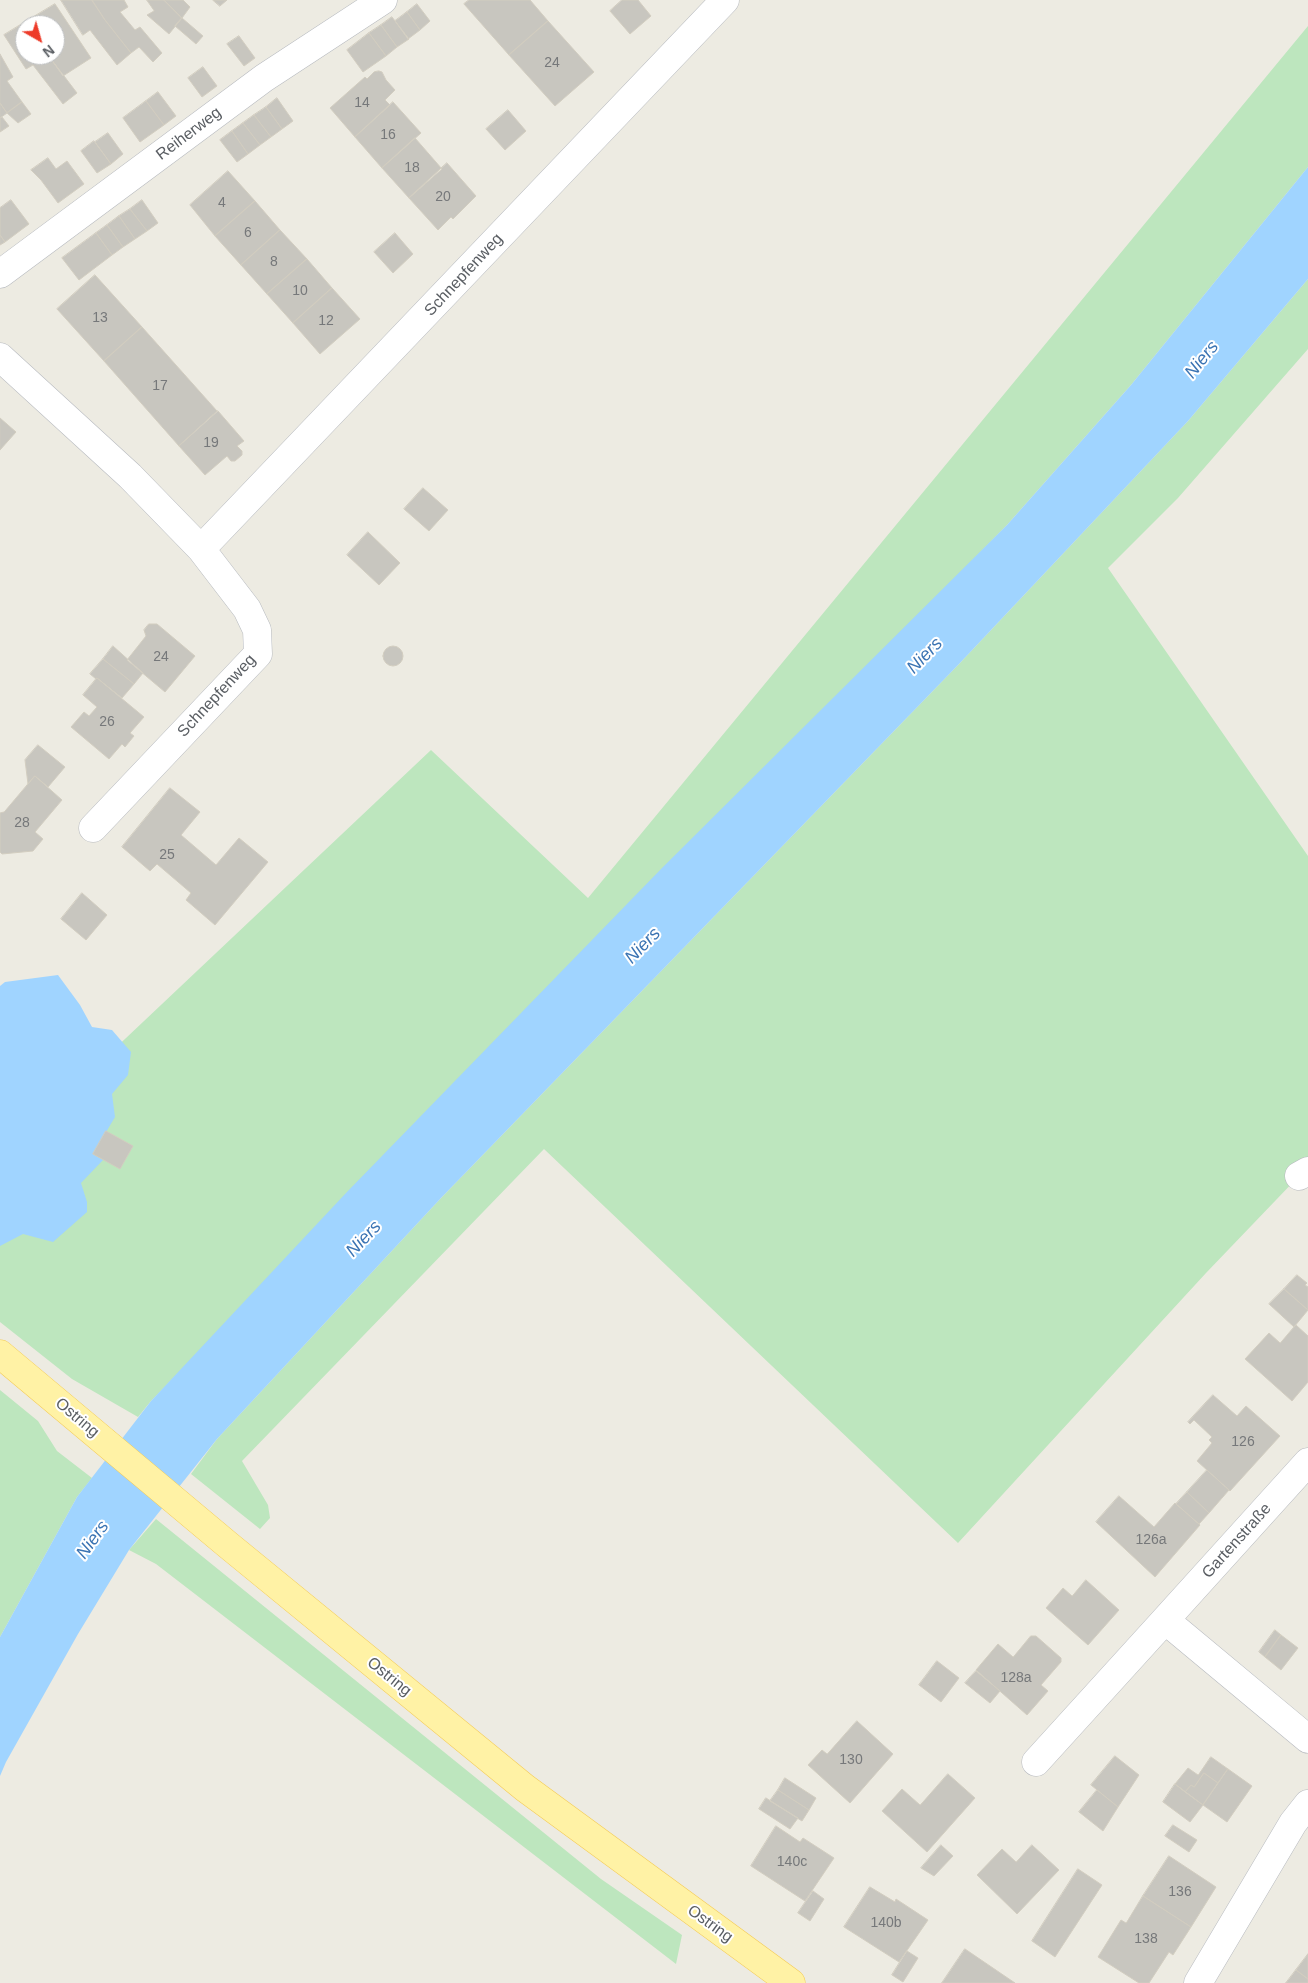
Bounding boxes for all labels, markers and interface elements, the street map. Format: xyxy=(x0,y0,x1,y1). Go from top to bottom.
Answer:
north arrow xyxy=(15,15,65,65)
text: N xyxy=(40,42,58,60)
house number: 24 xyxy=(544,55,560,71)
house number: 14 xyxy=(354,95,370,111)
street label: Reiherweg xyxy=(153,103,225,165)
house number: 16 xyxy=(380,127,396,143)
house number: 18 xyxy=(404,160,420,176)
house number: 20 xyxy=(435,189,451,205)
house number: 4 xyxy=(218,195,226,211)
house number: 6 xyxy=(244,225,252,241)
street label: Schnepfenweg xyxy=(421,230,507,320)
house number: 8 xyxy=(270,254,278,270)
house number: 10 xyxy=(292,283,308,299)
house number: 13 xyxy=(92,310,108,326)
house number: 12 xyxy=(318,313,334,329)
water label: Niers xyxy=(1180,337,1224,383)
house number: 17 xyxy=(152,378,168,394)
house number: 19 xyxy=(203,435,219,451)
water label: Niers xyxy=(903,633,947,679)
house number: 24 xyxy=(153,649,169,665)
street label: Schnepfenweg xyxy=(174,651,260,741)
house number: 26 xyxy=(99,714,115,730)
house number: 28 xyxy=(14,815,30,831)
house number: 25 xyxy=(159,847,175,863)
water label: Niers xyxy=(621,923,665,969)
water label: Niers xyxy=(342,1216,386,1262)
street label: Ostring xyxy=(51,1394,103,1442)
house number: 126 xyxy=(1231,1434,1255,1450)
street label: Gartenstraße xyxy=(1198,1500,1276,1582)
water label: Niers xyxy=(72,1517,114,1563)
house number: 126a xyxy=(1135,1532,1167,1548)
street label: Ostring xyxy=(363,1653,415,1701)
house number: 128a xyxy=(1000,1670,1032,1686)
house number: 130 xyxy=(839,1752,863,1768)
house number: 140c xyxy=(777,1854,807,1870)
house number: 136 xyxy=(1168,1884,1192,1900)
street label: Ostring xyxy=(683,1901,737,1947)
house number: 140b xyxy=(870,1915,902,1931)
house number: 138 xyxy=(1134,1931,1158,1947)

